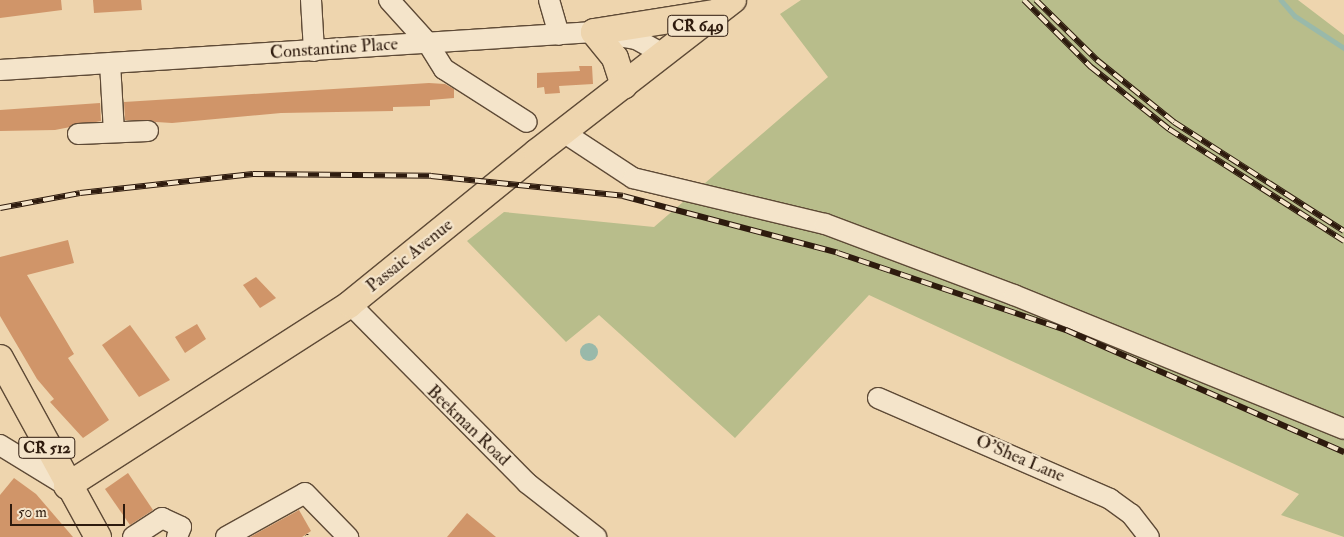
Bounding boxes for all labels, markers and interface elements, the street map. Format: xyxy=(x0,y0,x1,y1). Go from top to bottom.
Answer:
road number: CR 649 xyxy=(667,12,729,40)
street label: Constantine Place xyxy=(269,34,399,64)
street label: Passaic Avenue xyxy=(362,215,458,297)
street label: Beekman Road xyxy=(422,381,514,471)
street label: O'Shea Lane xyxy=(972,431,1068,487)
road number: CR 512 xyxy=(18,434,76,462)
scale bar xyxy=(12,494,128,526)
text: 50 m xyxy=(18,503,47,522)

